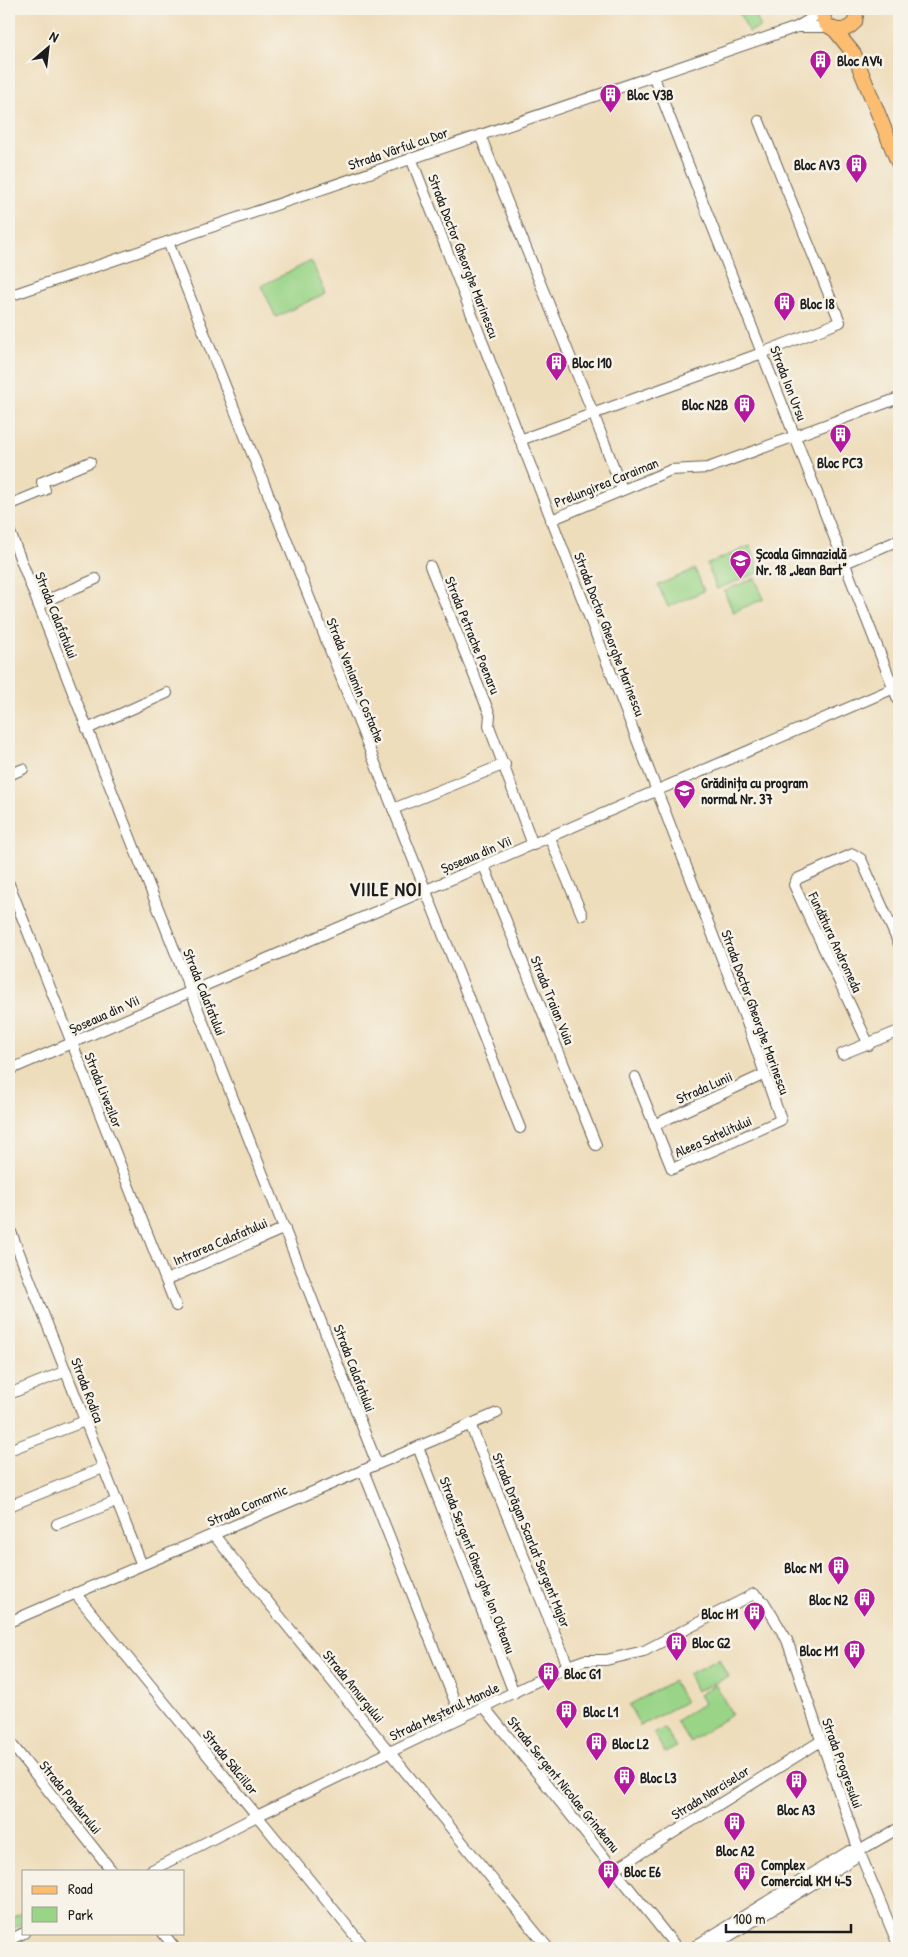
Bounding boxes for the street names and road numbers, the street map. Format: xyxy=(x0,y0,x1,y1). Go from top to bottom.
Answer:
street label: Strada Vârful cu Dor xyxy=(345,122,451,174)
street label: Strada Doctor Gheorghe Marinescu xyxy=(423,171,504,341)
street label: Strada Ion Ursu xyxy=(766,343,812,424)
street label: Prelungirea Caraiman xyxy=(551,452,661,513)
street label: Strada Doctor Gheorghe Marinescu xyxy=(569,549,650,719)
street label: Strada Calafatului xyxy=(31,569,83,661)
street label: Strada Petrache Poenaru xyxy=(441,573,505,697)
street label: Strada Veniamin Costache xyxy=(322,615,390,746)
street label: Șoseaua din Vii xyxy=(438,831,514,877)
street label: Fundătura Andromeda xyxy=(804,888,868,996)
street label: Strada Doctor Gheorghe Marinescu xyxy=(716,927,795,1098)
street label: Strada Calafatului xyxy=(179,946,231,1038)
street label: Strada Traian Vuia xyxy=(527,953,580,1048)
street label: Șoseaua din Vii xyxy=(66,990,142,1038)
street label: Strada Livezilor xyxy=(80,1049,128,1131)
street label: Strada Lunii xyxy=(673,1066,735,1108)
street label: Aleea Satelitului xyxy=(671,1111,755,1161)
street label: Intrarea Calafatului xyxy=(170,1213,270,1269)
street label: Strada Calafatului xyxy=(330,1322,380,1414)
street label: Strada Rodica xyxy=(67,1355,109,1426)
street label: Strada Drăgan Scarlat Sergent Major xyxy=(487,1450,576,1631)
street label: Strada Sergent Gheorghe Ion Olteanu xyxy=(435,1474,521,1657)
street label: Strada Comarnic xyxy=(204,1479,290,1530)
street label: Strada Amurgului xyxy=(318,1646,389,1727)
street label: Strada Meșterul Manole xyxy=(386,1677,502,1745)
street label: Strada Sergent Nicolae Grindeanu xyxy=(502,1712,625,1857)
street label: Strada Progresului xyxy=(817,1715,868,1811)
street label: Strada Sălciilor xyxy=(199,1726,263,1799)
street label: Strada Pandurului xyxy=(35,1756,107,1838)
street label: Strada Narciselor xyxy=(667,1760,753,1824)

